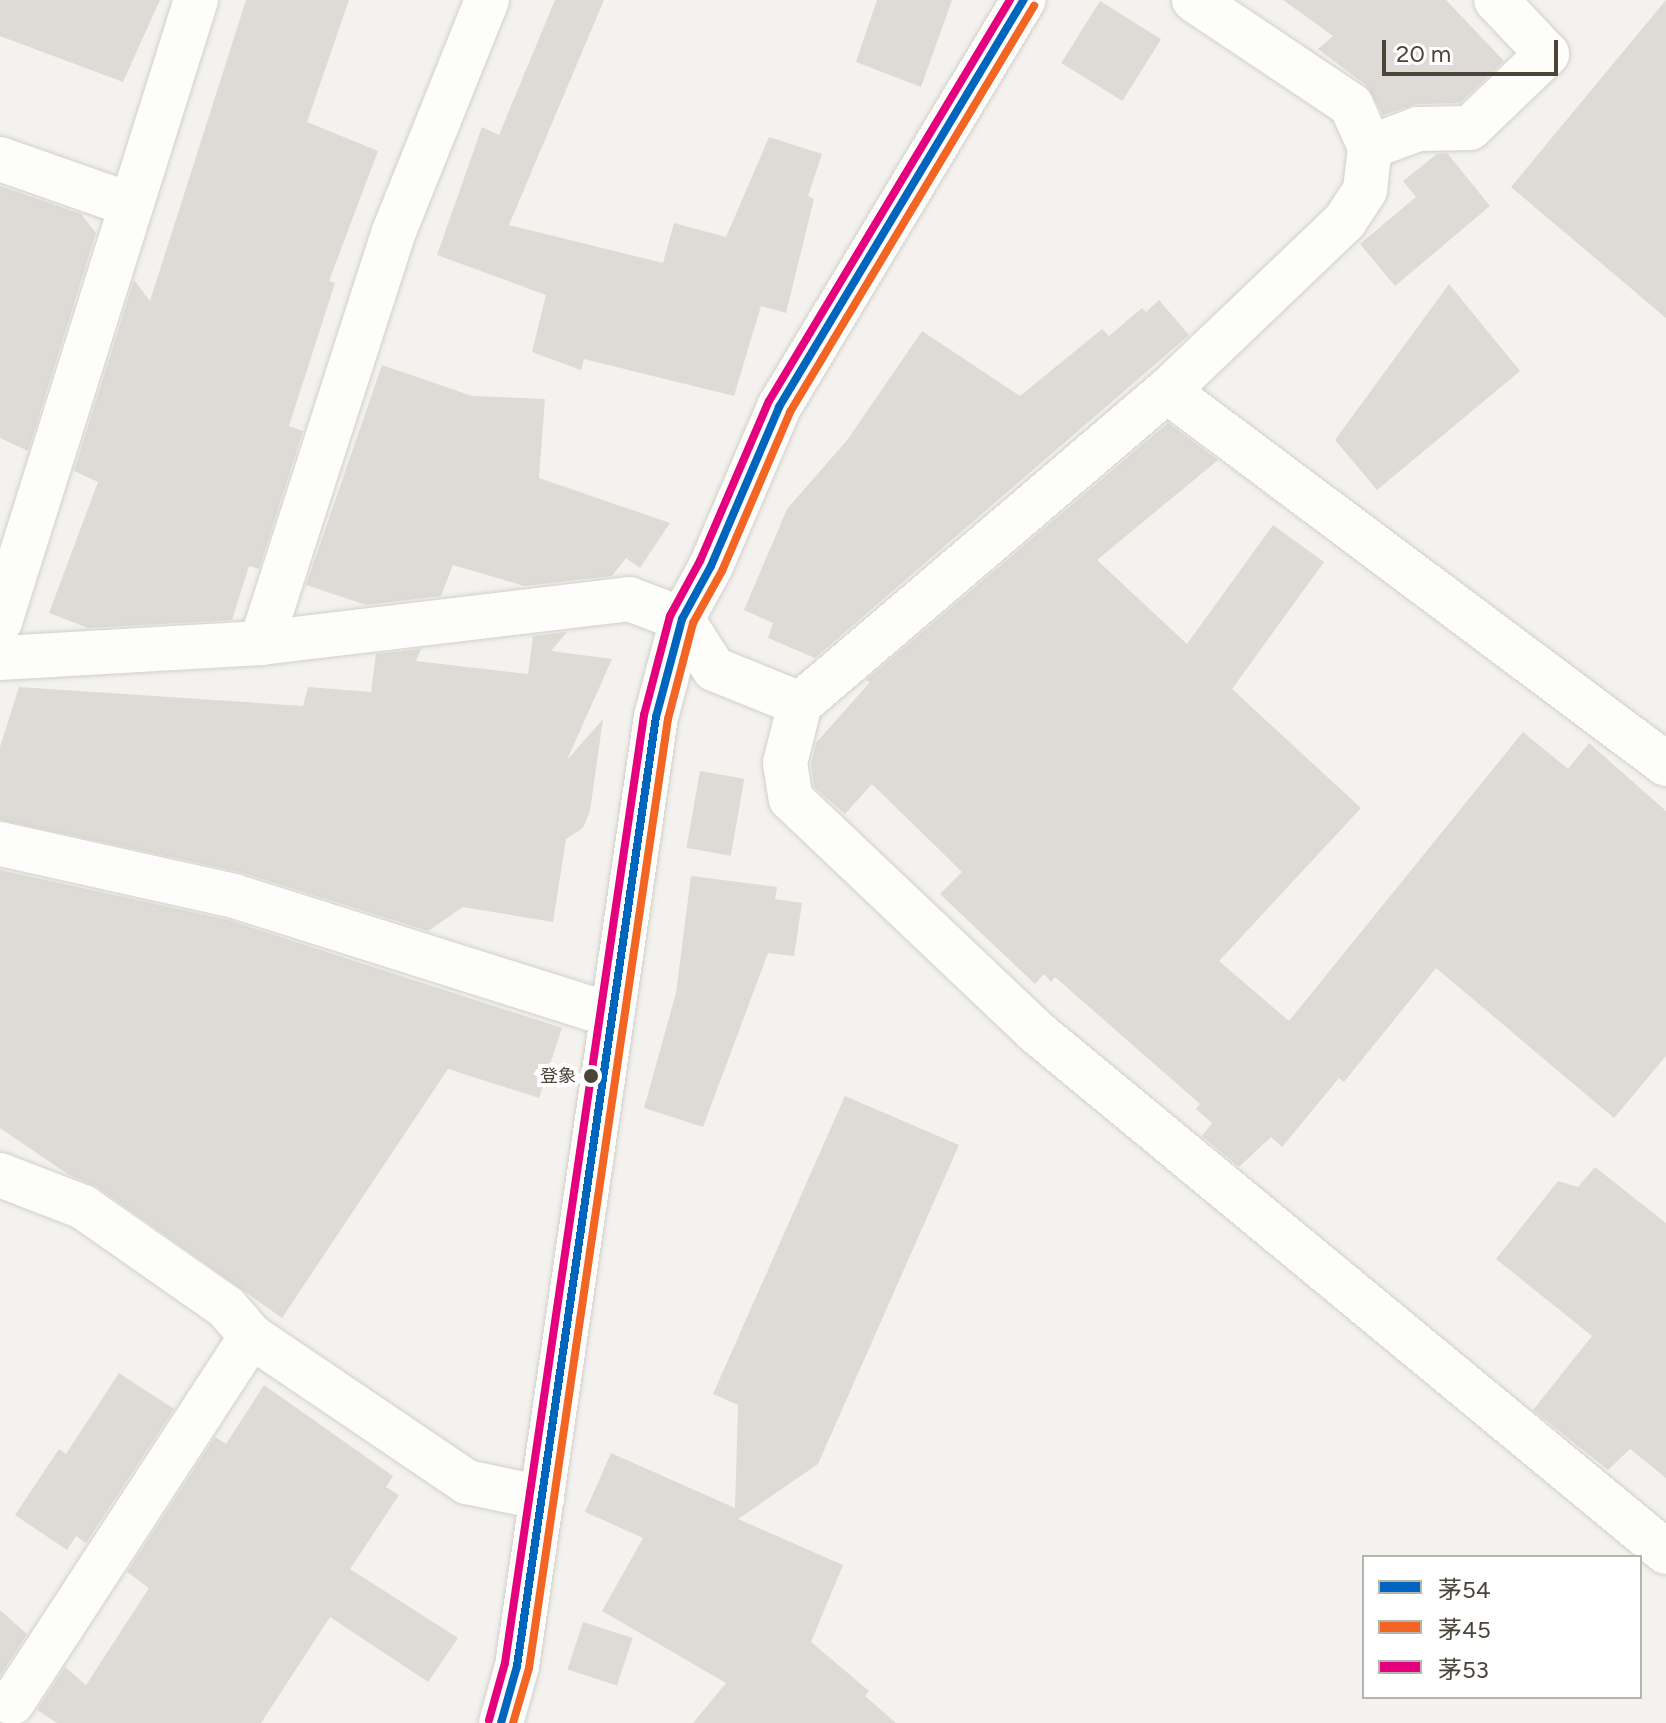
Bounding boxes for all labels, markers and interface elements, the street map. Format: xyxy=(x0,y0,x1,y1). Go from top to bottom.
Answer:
scale bar xyxy=(1386,24,1562,74)
text: 20 m xyxy=(1396,39,1451,68)
place label: 登象 xyxy=(540,1065,576,1087)
marker: 登象 xyxy=(583,1068,599,1084)
legend xyxy=(1362,1555,1642,1699)
text: 茅54 xyxy=(1438,1575,1491,1604)
text: 茅45 xyxy=(1438,1615,1491,1644)
text: 茅53 xyxy=(1438,1655,1489,1684)

